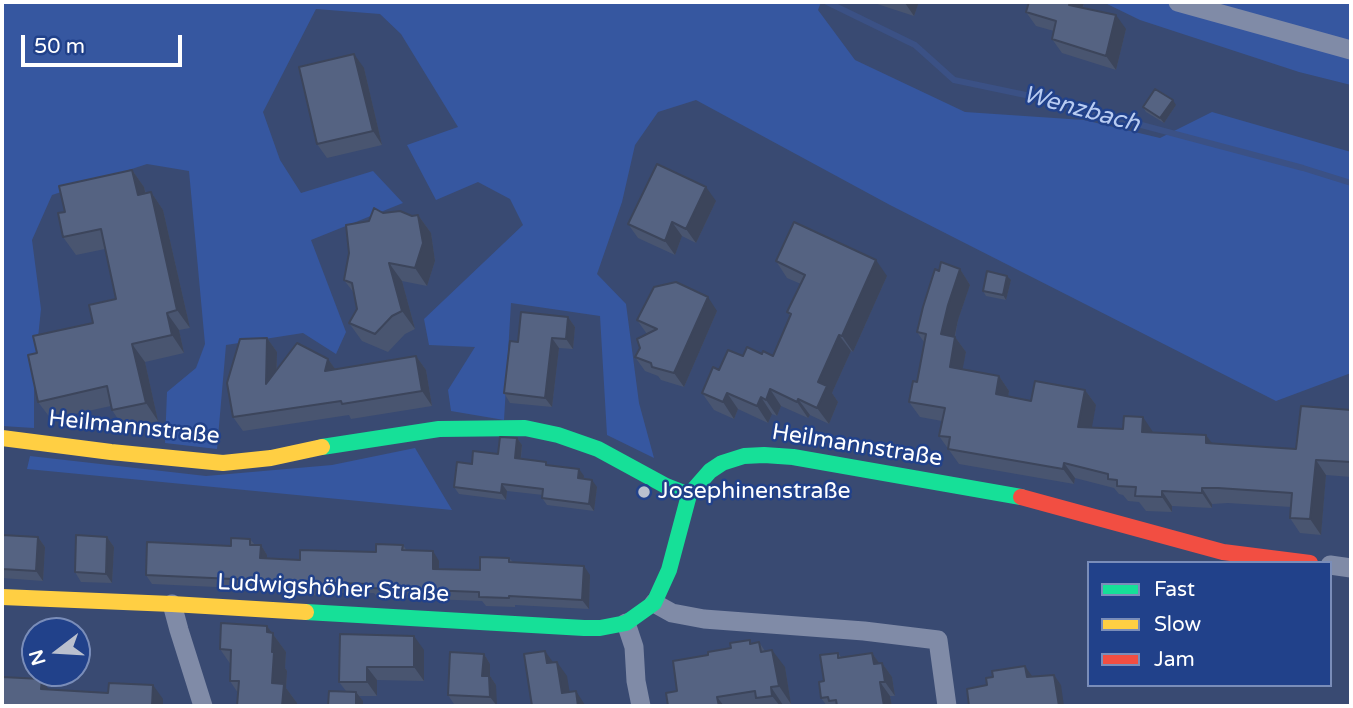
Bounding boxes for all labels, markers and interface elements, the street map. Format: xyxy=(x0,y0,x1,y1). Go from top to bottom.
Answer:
scale bar xyxy=(24,21,186,65)
text: 50 m xyxy=(34,34,85,59)
water label: Wenzbach xyxy=(1020,81,1142,139)
street label: Heilmannstraße xyxy=(47,405,221,451)
street label: Heilmannstraße xyxy=(770,419,944,473)
place label: Josephinenstraße xyxy=(658,478,851,506)
marker: Josephinenstraße xyxy=(636,484,652,500)
legend xyxy=(1087,561,1332,687)
street label: Ludwigshöher Straße xyxy=(216,569,450,609)
text: Fast xyxy=(1154,577,1195,602)
text: Slow xyxy=(1154,612,1201,637)
north arrow xyxy=(21,617,91,687)
text: N xyxy=(25,647,51,668)
text: Jam xyxy=(1154,647,1195,672)

